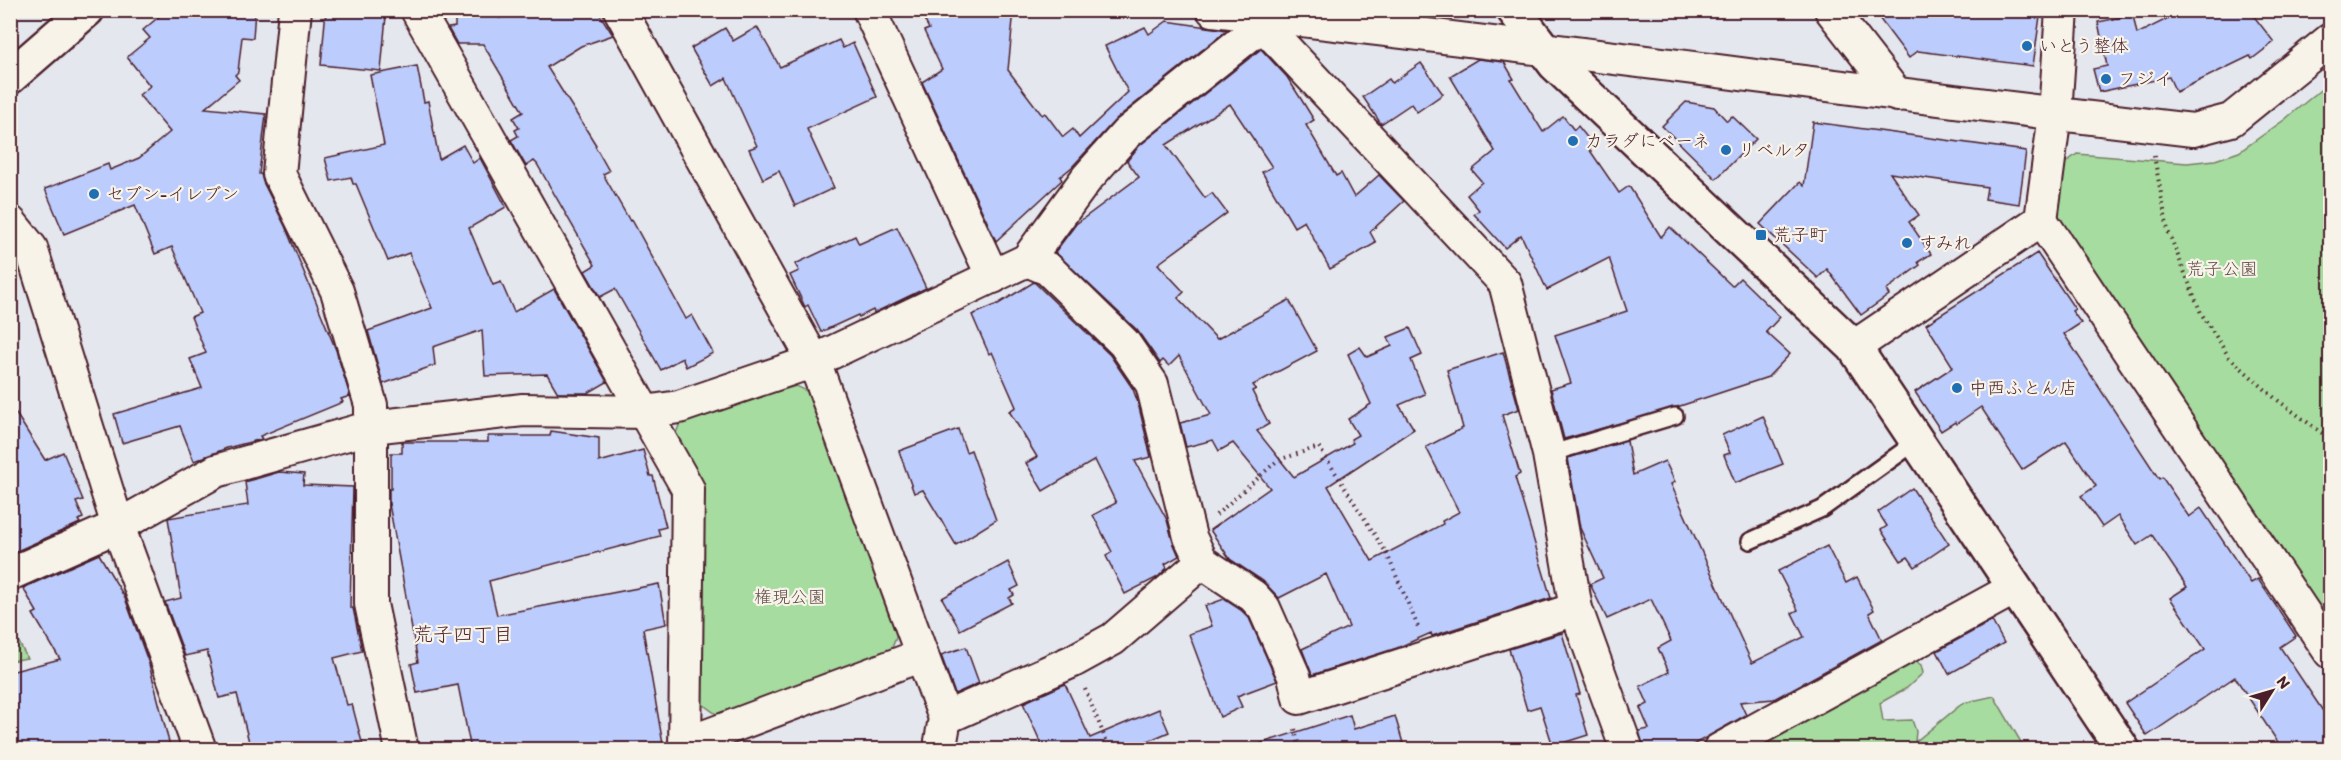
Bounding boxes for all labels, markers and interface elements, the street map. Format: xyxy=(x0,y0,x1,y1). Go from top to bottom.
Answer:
place label: いとう整体 xyxy=(2039,35,2129,57)
marker: いとう整体 xyxy=(2020,39,2034,53)
place label: フジイ xyxy=(2118,68,2172,90)
marker: フジイ xyxy=(2099,72,2113,86)
place label: カラダにベーネ xyxy=(1585,130,1710,152)
marker: カラダにベーネ xyxy=(1566,134,1580,148)
place label: リベルタ xyxy=(1738,139,1810,161)
marker: リベルタ xyxy=(1719,143,1733,157)
place label: セブン-イレブン xyxy=(106,183,239,205)
marker: セブン-イレブン xyxy=(87,187,101,201)
place label: 荒子町 xyxy=(1773,224,1827,246)
marker: 荒子町 xyxy=(1754,228,1768,242)
place label: すみれ xyxy=(1919,232,1972,254)
marker: すみれ xyxy=(1900,236,1914,250)
park label: 荒子公園 xyxy=(2186,258,2258,280)
place label: 中西ふとん店 xyxy=(1969,377,2077,399)
marker: 中西ふとん店 xyxy=(1950,381,1964,395)
park label: 権現公園 xyxy=(754,586,826,608)
district label: 荒子四丁目 xyxy=(413,622,513,646)
north arrow xyxy=(2242,661,2302,721)
text: N xyxy=(2273,672,2294,692)

